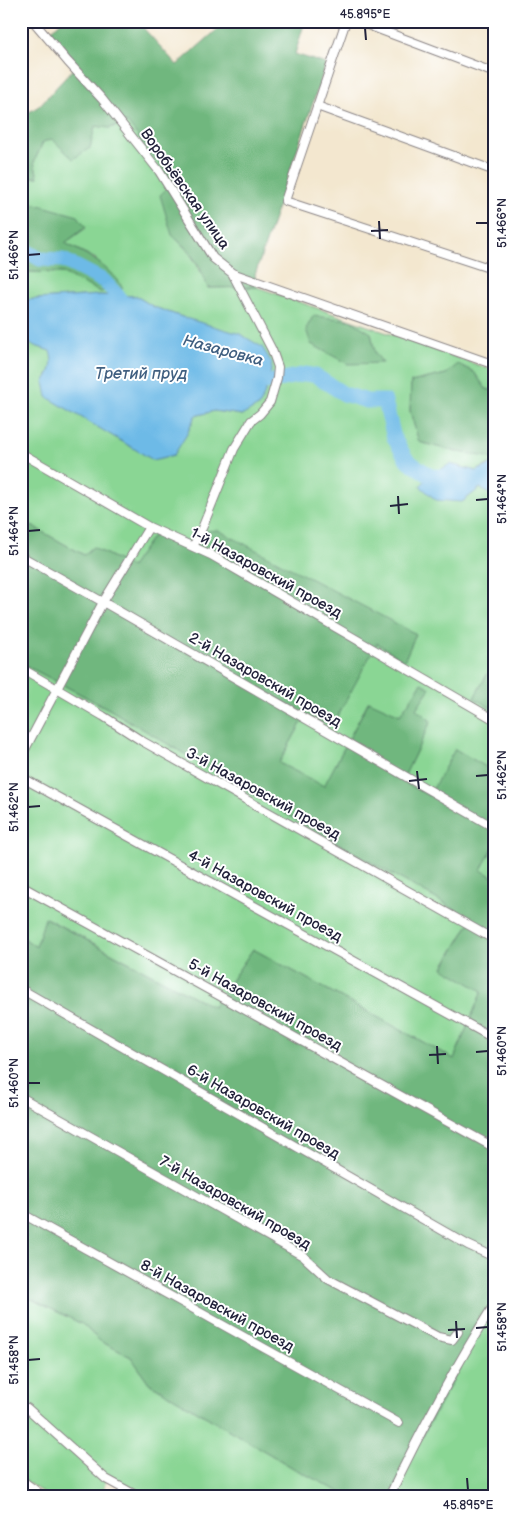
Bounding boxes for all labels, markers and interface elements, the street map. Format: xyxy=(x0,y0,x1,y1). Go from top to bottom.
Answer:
text: 45.895°E xyxy=(340,7,390,22)
street label: Воробьёвская улица xyxy=(136,125,234,253)
text: 51.466°N xyxy=(495,198,510,248)
text: 51.466°N xyxy=(7,230,22,280)
water label: Назаровка xyxy=(181,331,265,371)
water label: Третий пруд xyxy=(95,365,188,384)
text: 51.464°N xyxy=(495,474,510,524)
text: 51.464°N xyxy=(7,506,22,556)
street label: 1-й Назаровский проезд xyxy=(187,523,345,623)
street label: 2-й Назаровский проезд xyxy=(185,628,345,732)
street label: 3-й Назаровский проезд xyxy=(183,744,343,844)
text: 51.462°N xyxy=(495,750,510,800)
text: 51.462°N xyxy=(7,782,22,832)
street label: 4-й Назаровский проезд xyxy=(185,846,345,946)
street label: 5-й Назаровский проезд xyxy=(185,955,345,1055)
text: 51.460°N xyxy=(495,1026,510,1076)
text: 51.460°N xyxy=(7,1058,22,1108)
street label: 6-й Назаровский проезд xyxy=(183,1060,343,1164)
street label: 7-й Назаровский проезд xyxy=(156,1152,314,1254)
street label: 8-й Назаровский проезд xyxy=(137,1256,297,1356)
text: 51.458°N xyxy=(495,1302,510,1352)
text: 51.458°N xyxy=(7,1335,22,1385)
text: 45.895°E xyxy=(443,1498,493,1513)

